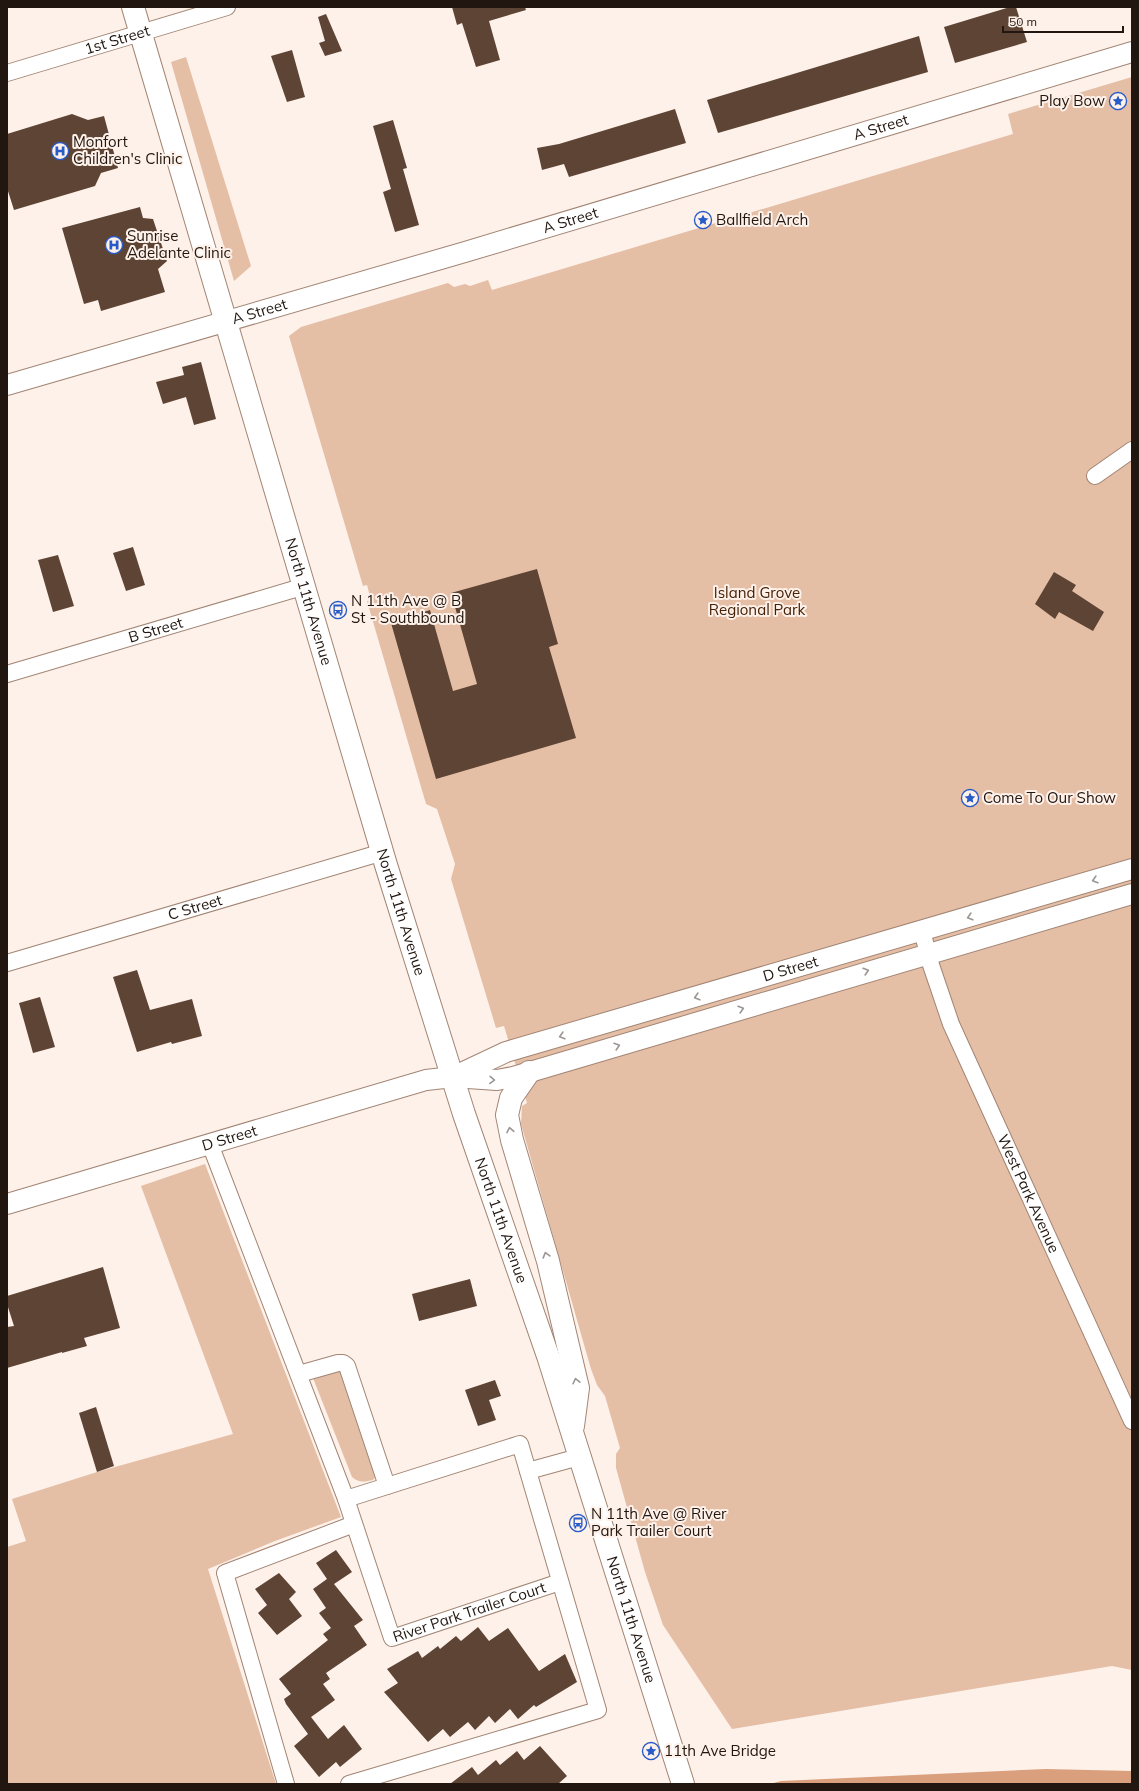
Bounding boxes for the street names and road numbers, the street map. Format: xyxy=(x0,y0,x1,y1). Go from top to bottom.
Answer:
street label: 1st Street xyxy=(82,21,152,58)
street label: A Street xyxy=(851,110,910,144)
street label: A Street xyxy=(541,203,600,237)
street label: A Street xyxy=(230,294,289,328)
street label: North 11th Avenue xyxy=(281,536,337,668)
street label: B Street xyxy=(126,613,185,647)
street label: North 11th Avenue xyxy=(373,846,430,978)
street label: C Street xyxy=(165,890,224,924)
street label: D Street xyxy=(760,951,820,985)
street label: D Street xyxy=(199,1121,259,1155)
street label: West Park Avenue xyxy=(994,1131,1064,1256)
street label: North 11th Avenue xyxy=(471,1155,532,1286)
street label: North 11th Avenue xyxy=(603,1554,661,1685)
street label: River Park Trailer Court xyxy=(390,1577,548,1646)

